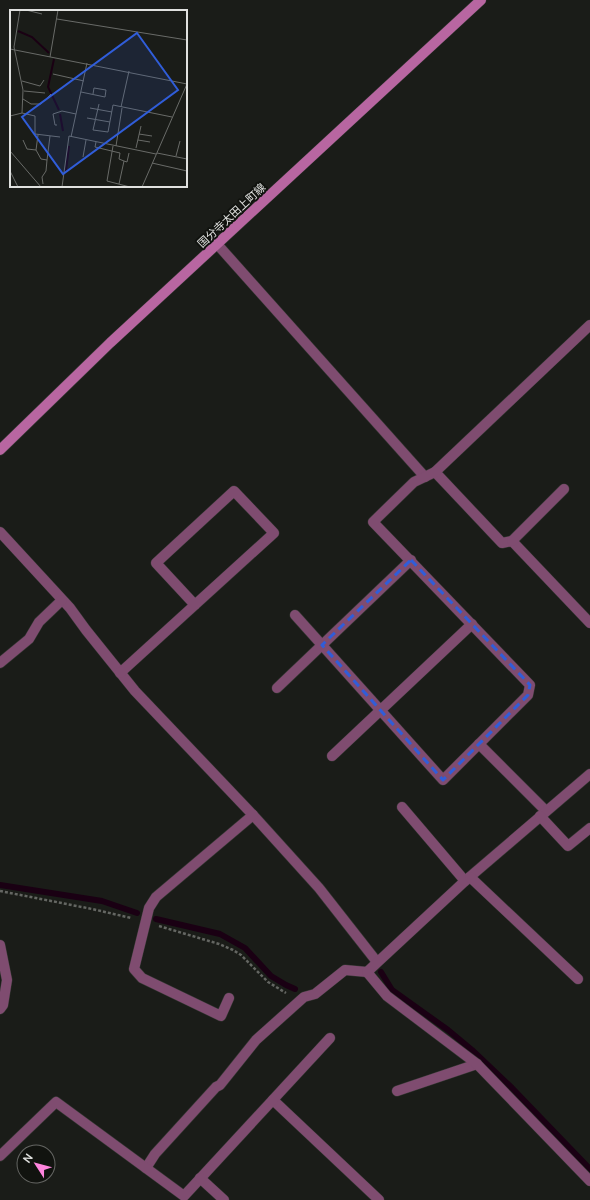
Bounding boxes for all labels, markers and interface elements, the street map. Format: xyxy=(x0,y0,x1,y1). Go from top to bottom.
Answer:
inset map xyxy=(10,10,187,187)
street label: 国分寺太田上町線 xyxy=(194,180,268,250)
north arrow xyxy=(16,1144,56,1184)
text: N xyxy=(19,1150,36,1165)

